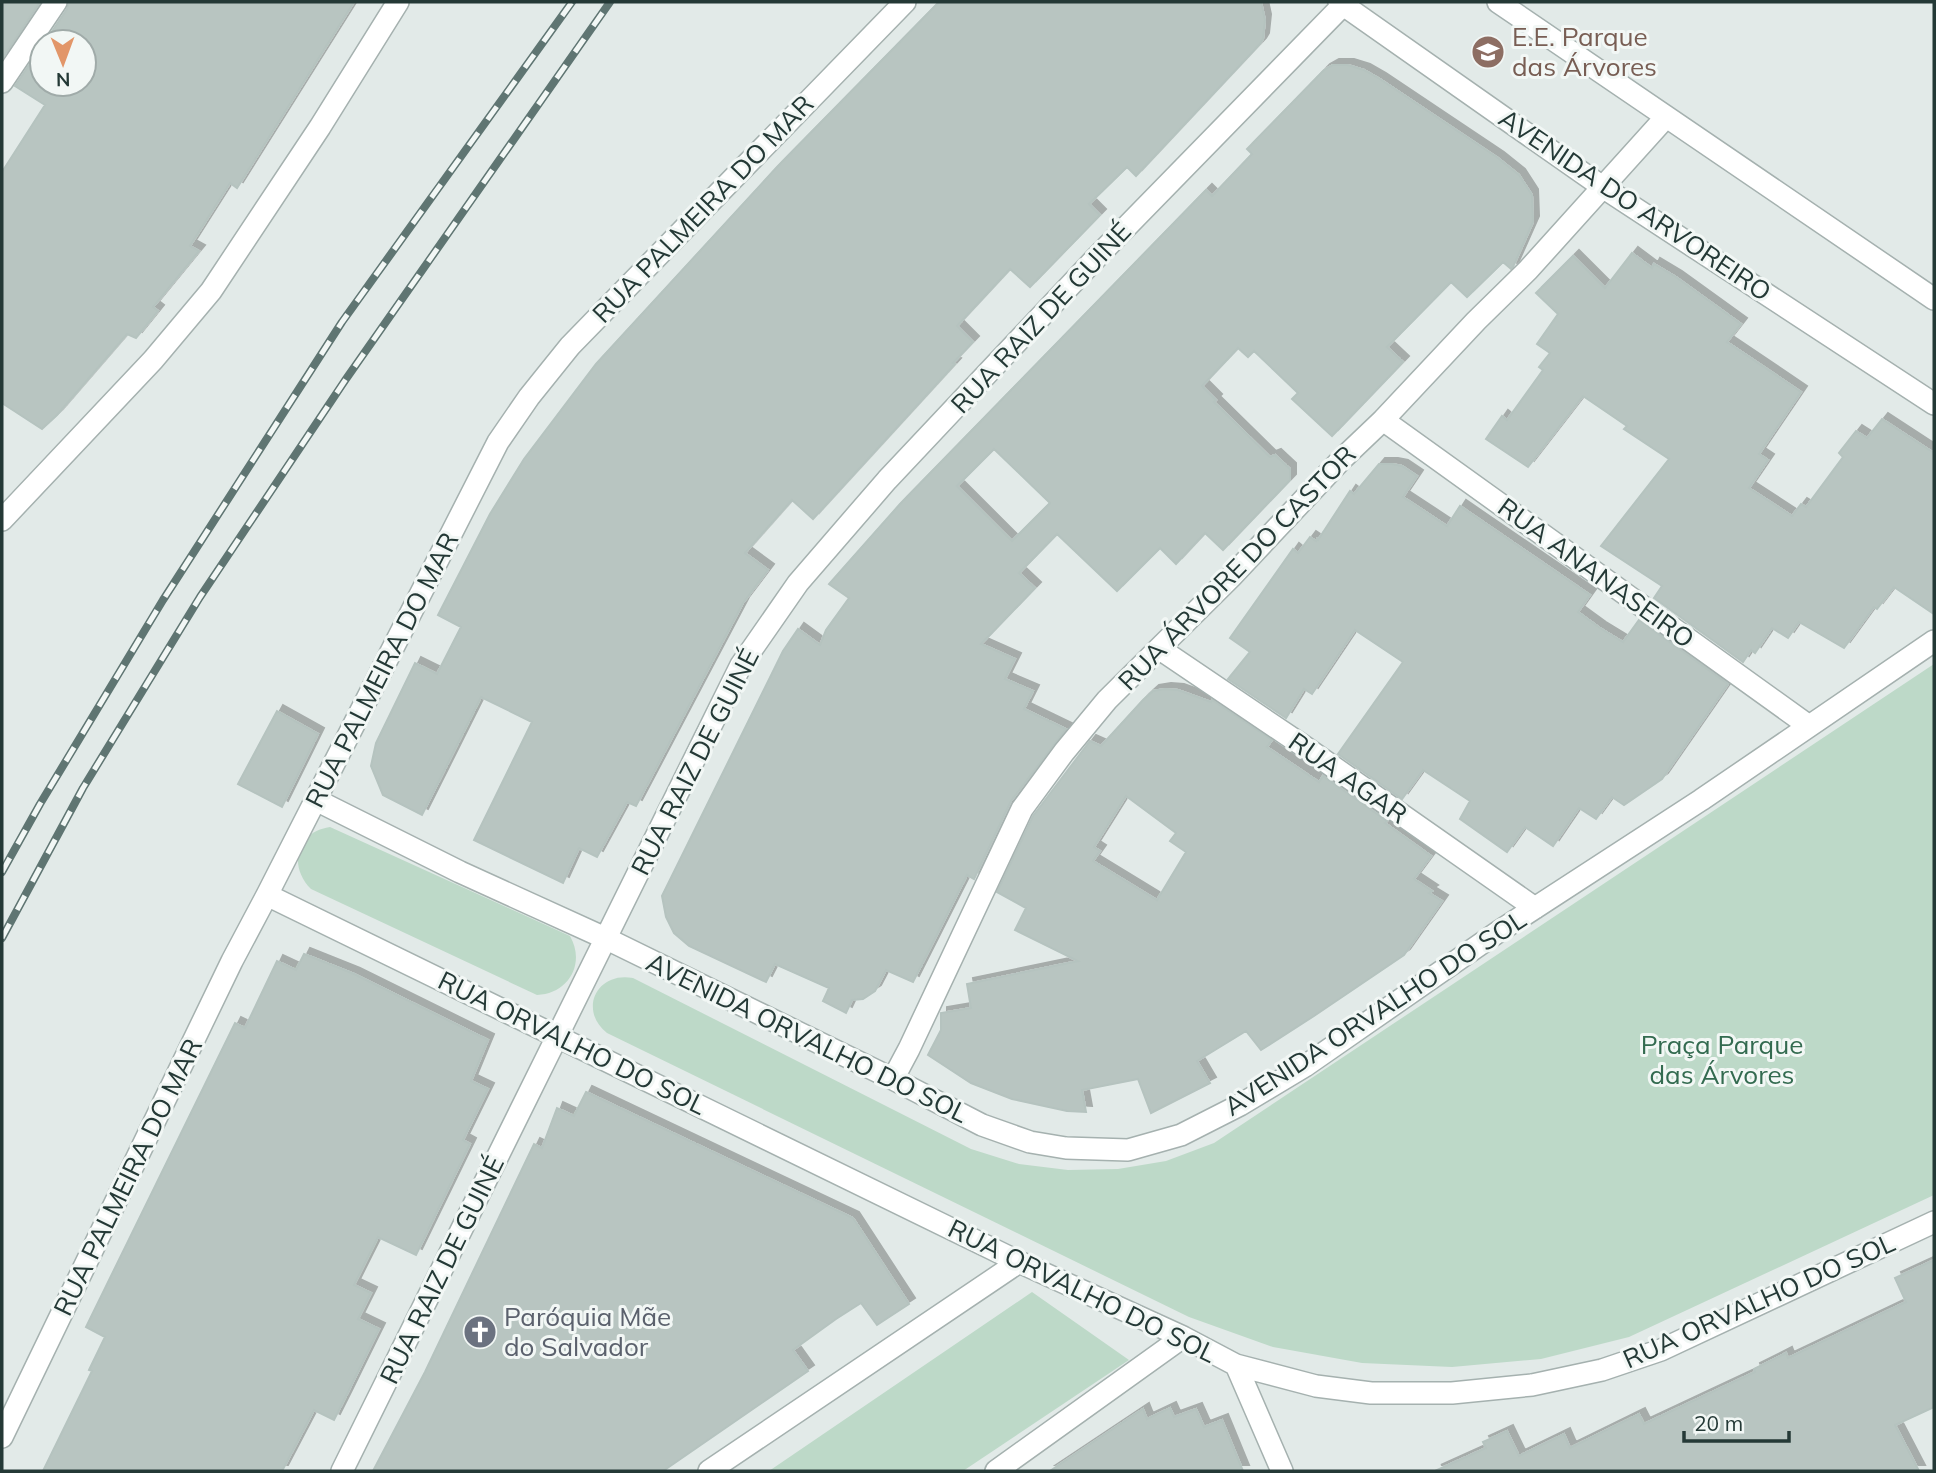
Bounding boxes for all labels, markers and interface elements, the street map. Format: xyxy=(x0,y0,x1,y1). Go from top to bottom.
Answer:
place label: E.E. Parque das Árvores xyxy=(1512,20,1657,83)
north arrow xyxy=(28,28,98,98)
school or university icon: E.E. Parque das Árvores xyxy=(1469,33,1507,71)
text: N xyxy=(56,68,71,92)
street label: RUA PALMEIRA DO MAR xyxy=(585,88,820,330)
street label: AVENIDA DO ARVOREIRO xyxy=(1493,101,1778,308)
street label: RUA RAIZ DE GUINÉ xyxy=(943,215,1138,420)
street label: RUA ÁRVORE DO CASTOR xyxy=(1111,438,1363,697)
street label: RUA ANANASEIRO xyxy=(1492,490,1701,655)
street label: RUA PALMEIRA DO MAR xyxy=(298,527,465,813)
street label: RUA RAIZ DE GUINÉ xyxy=(623,643,766,880)
street label: RUA AGAR xyxy=(1282,725,1414,831)
street label: AVENIDA ORVALHO DO SOL xyxy=(1217,902,1532,1123)
street label: AVENIDA ORVALHO DO SOL xyxy=(641,945,973,1130)
street label: RUA ORVALHO DO SOL xyxy=(433,963,712,1122)
park label: Praça Parque das Árvores xyxy=(1641,1028,1803,1091)
street label: RUA PALMEIRA DO MAR xyxy=(46,1033,209,1321)
street label: RUA RAIZ DE GUINÉ xyxy=(372,1150,511,1389)
street label: RUA ORVALHO DO SOL xyxy=(943,1211,1222,1370)
street label: RUA ORVALHO DO SOL xyxy=(1618,1226,1900,1375)
place label: Paróquia Mãe do Salvador xyxy=(504,1300,671,1363)
church icon: Paróquia Mãe do Salvador xyxy=(461,1313,499,1351)
scale bar xyxy=(1684,1400,1789,1444)
text: 20 m xyxy=(1694,1410,1743,1436)

